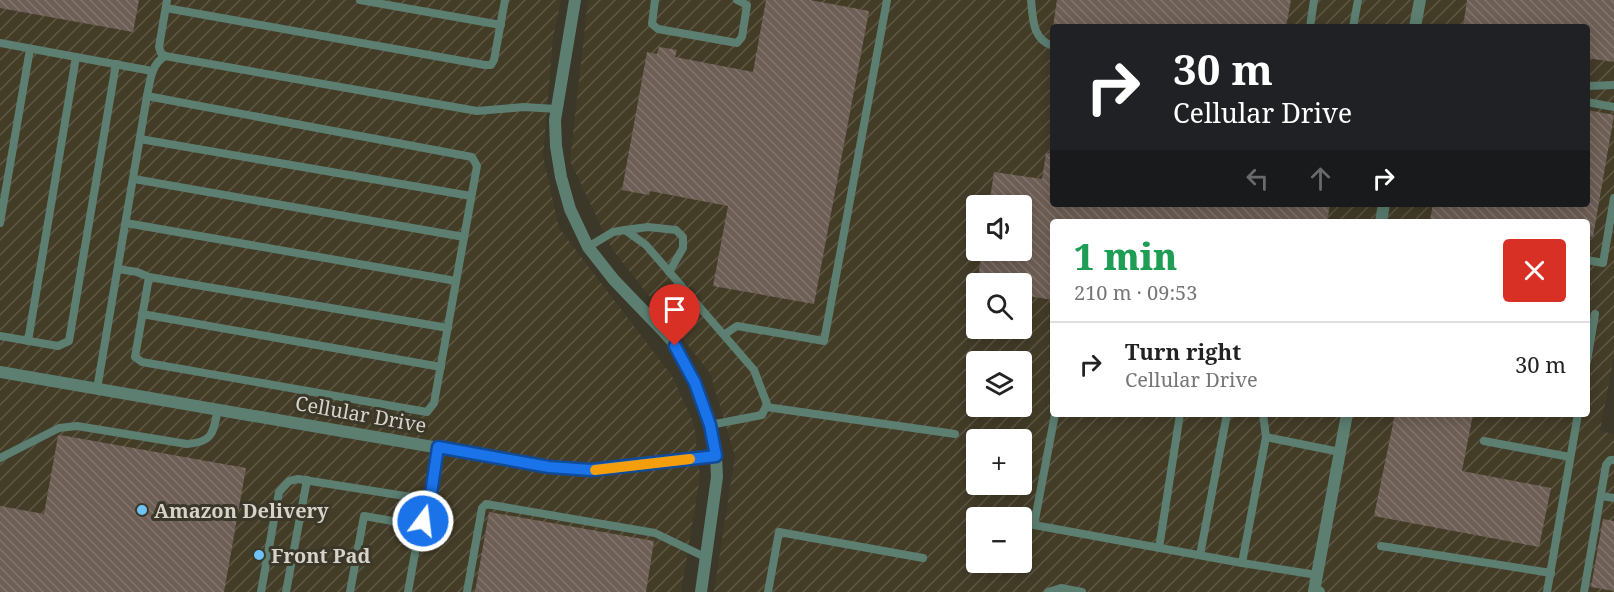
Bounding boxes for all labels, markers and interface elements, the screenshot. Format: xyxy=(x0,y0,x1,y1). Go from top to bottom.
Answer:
text: 30 m xyxy=(1173,40,1273,97)
icon: right xyxy=(1074,48,1152,126)
text: Cellular Drive xyxy=(1173,94,1352,131)
icon: left xyxy=(1241,162,1274,195)
icon: ahead xyxy=(1304,162,1337,195)
icon: right xyxy=(1367,162,1400,195)
map controls xyxy=(966,195,1032,573)
button: sound xyxy=(966,195,1032,261)
text: 1 min xyxy=(1074,232,1177,281)
button: close xyxy=(1503,239,1566,302)
button: search xyxy=(966,273,1032,339)
text: 210 m · 09:53 xyxy=(1074,279,1197,306)
pin xyxy=(649,284,700,346)
icon: arrive xyxy=(658,293,691,326)
text: Turn right xyxy=(1125,336,1241,366)
icon: right xyxy=(1074,348,1107,381)
text: 30 m xyxy=(1515,349,1566,379)
button: layers xyxy=(966,351,1032,417)
text: Cellular Drive xyxy=(1125,366,1258,393)
street label: Cellular Drive xyxy=(293,389,429,439)
button: + xyxy=(966,429,1032,495)
position arrow xyxy=(391,489,455,553)
place label: Amazon Delivery xyxy=(154,497,329,524)
marker: Amazon Delivery xyxy=(135,503,149,517)
button: − xyxy=(966,507,1032,573)
place label: Front Pad xyxy=(271,542,371,569)
marker: Front Pad xyxy=(252,548,266,562)

